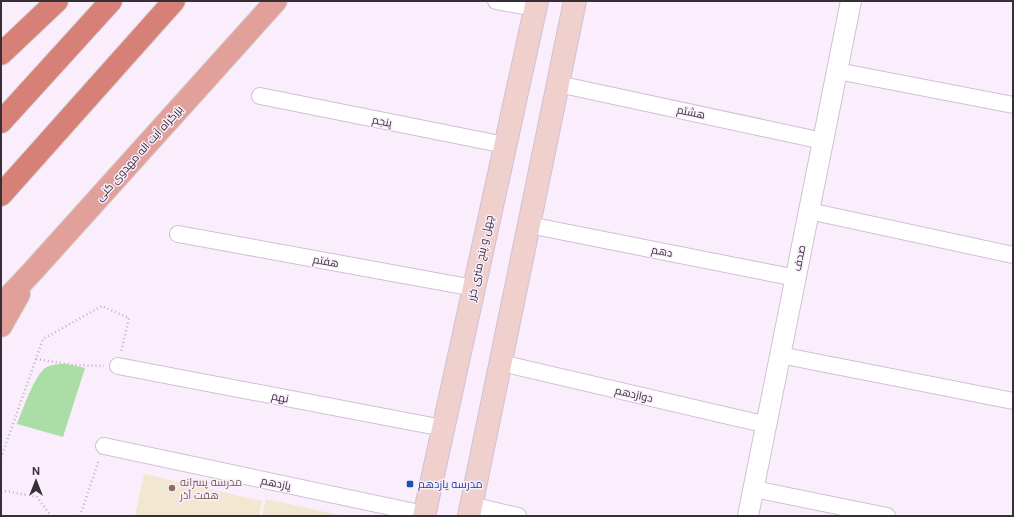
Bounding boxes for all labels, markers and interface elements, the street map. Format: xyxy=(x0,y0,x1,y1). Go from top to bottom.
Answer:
street label: بزرگراه آیت اله مهدوی کنی xyxy=(92,102,186,204)
street label: هشتم xyxy=(675,102,706,123)
street label: پنجم xyxy=(371,112,393,131)
street label: چهل و پنج متری خزر xyxy=(464,214,497,303)
street label: دهم xyxy=(650,242,674,261)
street label: صدف xyxy=(790,244,808,272)
street label: هفتم xyxy=(312,252,340,271)
street label: دوازدهم xyxy=(613,383,654,406)
street label: نهم xyxy=(270,388,290,407)
north arrow xyxy=(16,461,56,501)
text: N xyxy=(32,464,40,478)
street label: یازدهم xyxy=(259,473,292,494)
place label: مدرسه پسرانه هفت آذر xyxy=(179,475,242,502)
place label: مدرسه یازدهم xyxy=(418,477,483,492)
marker: مدرسه یازدهم xyxy=(405,479,415,489)
marker: مدرسه پسرانه هفت آذر xyxy=(167,483,177,493)

